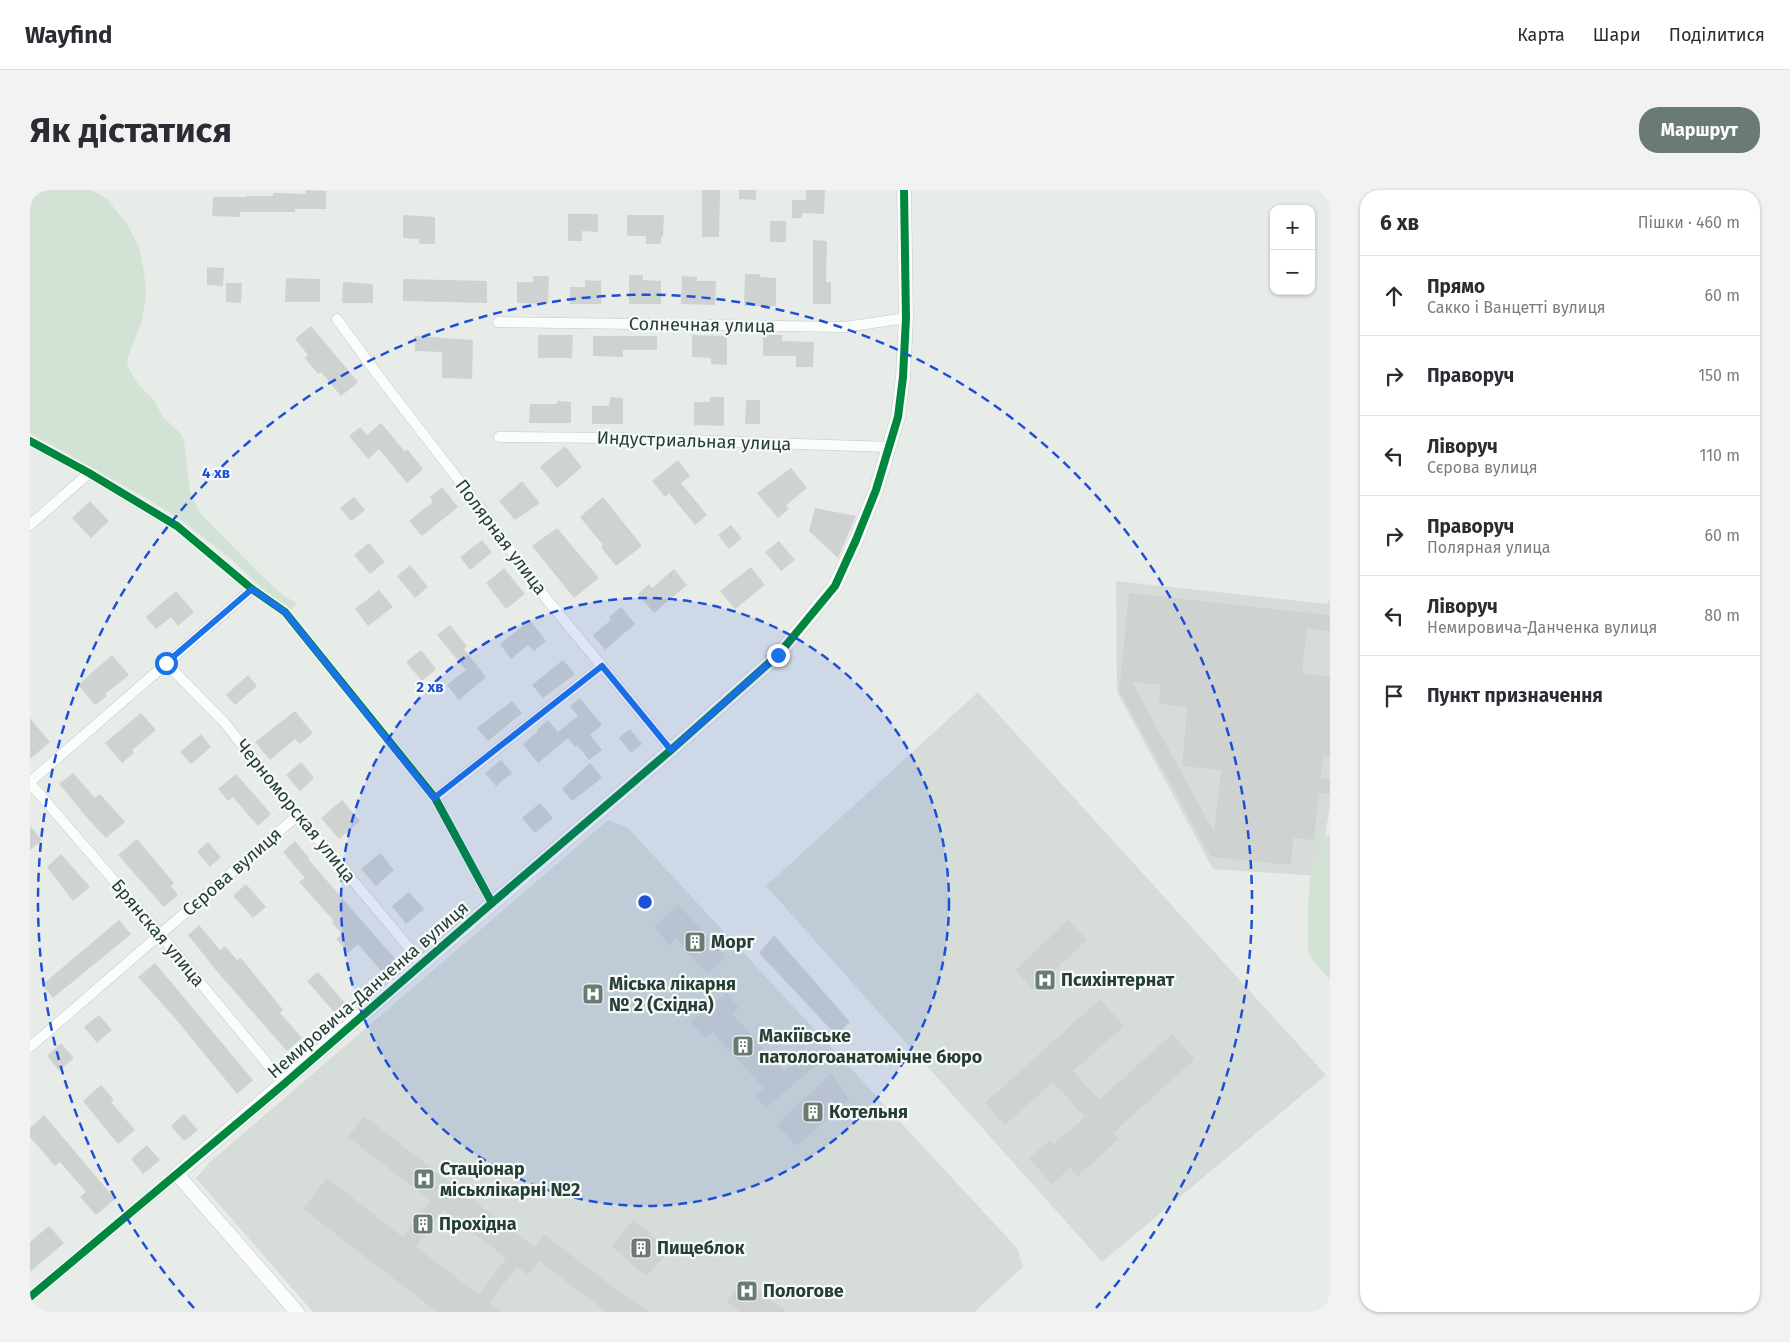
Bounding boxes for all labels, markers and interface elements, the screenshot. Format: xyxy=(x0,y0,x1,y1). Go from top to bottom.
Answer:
text: Wayfind xyxy=(25,21,112,49)
text: Карта xyxy=(1517,24,1565,46)
text: Шари xyxy=(1593,24,1641,46)
text: Поділитися xyxy=(1669,24,1765,46)
button: Маршрут xyxy=(1639,107,1760,153)
text: Як дістатися xyxy=(30,109,232,151)
map controls xyxy=(1270,205,1315,295)
button: + xyxy=(1270,205,1315,250)
text: 6 хв xyxy=(1380,210,1419,236)
text: Пішки · 460 m xyxy=(1638,213,1740,232)
button: − xyxy=(1270,250,1315,295)
text: Прямо xyxy=(1427,275,1485,298)
icon: ahead xyxy=(1380,282,1408,310)
text: 60 m xyxy=(1705,286,1740,305)
text: Сакко і Ванцетті вулиця xyxy=(1427,298,1606,317)
street label: Солнечная улица xyxy=(629,313,775,337)
icon: right xyxy=(1380,362,1408,390)
text: Праворуч xyxy=(1427,364,1514,387)
text: 150 m xyxy=(1698,366,1740,385)
street label: Индустриальная улица xyxy=(596,427,792,455)
text: Ліворуч xyxy=(1427,435,1498,458)
icon: left xyxy=(1380,442,1408,470)
text: 110 m xyxy=(1699,446,1740,465)
text: Сєрова вулиця xyxy=(1427,458,1538,477)
text: 4 хв xyxy=(202,464,230,482)
street label: Полярная улица xyxy=(450,475,552,599)
text: Праворуч xyxy=(1427,515,1514,538)
icon: right xyxy=(1380,522,1408,550)
text: 60 m xyxy=(1705,526,1740,545)
text: Полярная улица xyxy=(1427,538,1550,557)
text: Ліворуч xyxy=(1427,595,1498,618)
icon: left xyxy=(1380,602,1408,630)
text: 80 m xyxy=(1704,606,1740,625)
text: Немировича-Данченка вулиця xyxy=(1427,618,1657,637)
route end xyxy=(767,644,790,667)
route start xyxy=(155,652,178,675)
text: 2 хв xyxy=(416,678,444,696)
icon: arrive xyxy=(1380,682,1408,710)
text: Пункт призначення xyxy=(1427,684,1603,707)
street label: Черноморская улица xyxy=(231,735,361,887)
street label: Сєрова вулиця xyxy=(178,823,286,921)
street label: Брянская улица xyxy=(107,875,209,991)
centre of rings xyxy=(636,893,654,911)
street label: Немировича-Данченка вулиця xyxy=(263,897,473,1083)
building icon: Морг xyxy=(683,930,707,954)
place label: Морг xyxy=(711,931,754,953)
hospital icon: Психінтернат xyxy=(1033,968,1057,992)
place label: Психінтернат xyxy=(1061,969,1175,991)
place label: Міська лікарня № 2 (Східна) xyxy=(609,973,736,1016)
hospital icon: Міська лікарня № 2 (Східна) xyxy=(581,982,605,1006)
place label: Макіївське патологоанатомічне бюро xyxy=(759,1025,982,1068)
building icon: Макіївське патологоанатомічне бюро xyxy=(731,1034,755,1058)
building icon: Котельня xyxy=(801,1100,825,1124)
place label: Котельня xyxy=(829,1101,908,1123)
place label: Стаціонар міськлікарні №2 xyxy=(440,1158,580,1201)
hospital icon: Стаціонар міськлікарні №2 xyxy=(412,1167,436,1191)
building icon: Прохідна xyxy=(411,1212,435,1236)
place label: Прохідна xyxy=(439,1213,517,1235)
building icon: Пищеблок xyxy=(629,1236,653,1260)
place label: Пищеблок xyxy=(657,1237,745,1259)
hospital icon: Пологове xyxy=(735,1279,759,1303)
place label: Пологове xyxy=(763,1280,844,1302)

